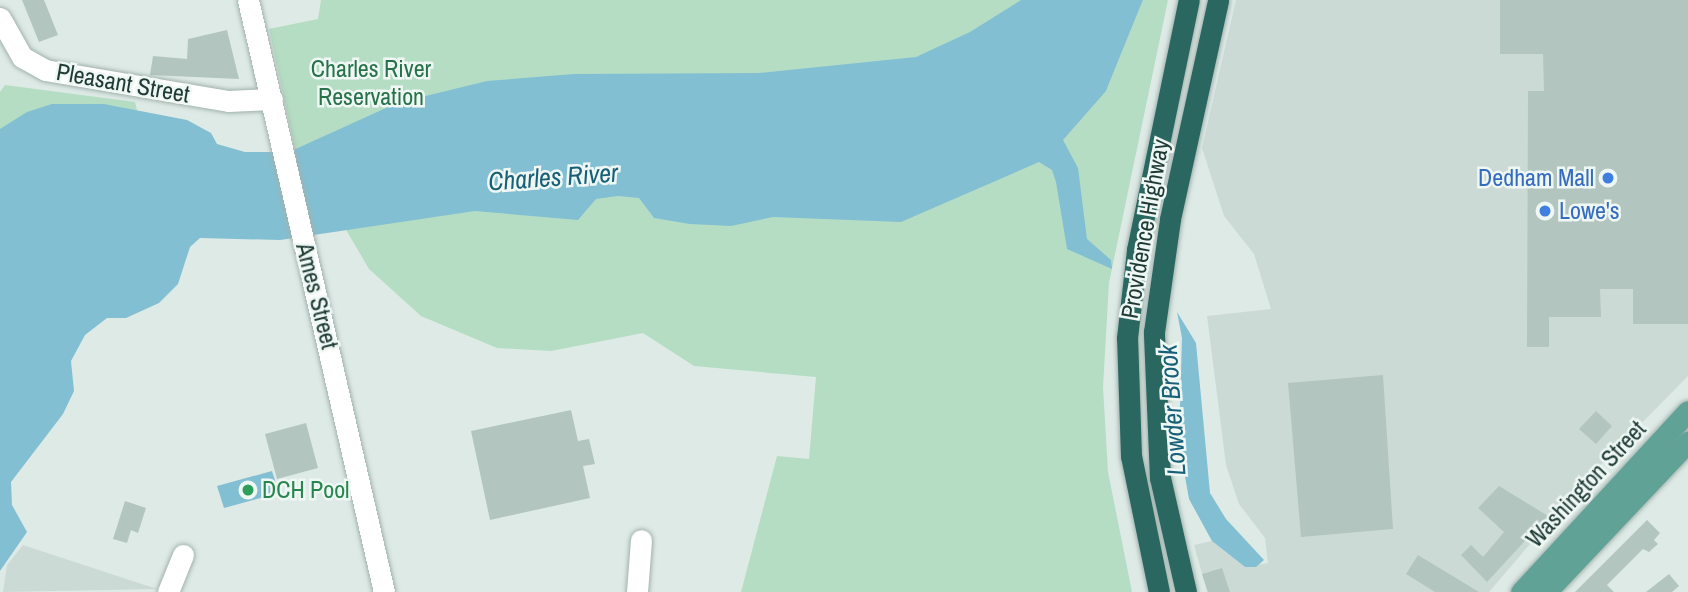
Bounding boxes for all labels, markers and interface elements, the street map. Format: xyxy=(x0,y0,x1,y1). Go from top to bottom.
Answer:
park label: Charles River Reservation xyxy=(311,55,431,111)
street label: Pleasant Street xyxy=(54,57,192,109)
street label: Providence Highway xyxy=(1115,137,1175,321)
water label: Charles River xyxy=(487,157,619,197)
place label: Dedham Mall xyxy=(1478,164,1594,192)
marker: Dedham Mall xyxy=(1600,170,1616,186)
place label: Lowe's xyxy=(1559,197,1620,225)
marker: Lowe's xyxy=(1537,203,1553,219)
street label: Ames Street xyxy=(290,240,344,352)
water label: Lowder Brook xyxy=(1152,343,1192,477)
street label: Washington Street xyxy=(1520,415,1652,553)
place label: DCH Pool xyxy=(262,476,349,504)
marker: DCH Pool xyxy=(240,482,256,498)

